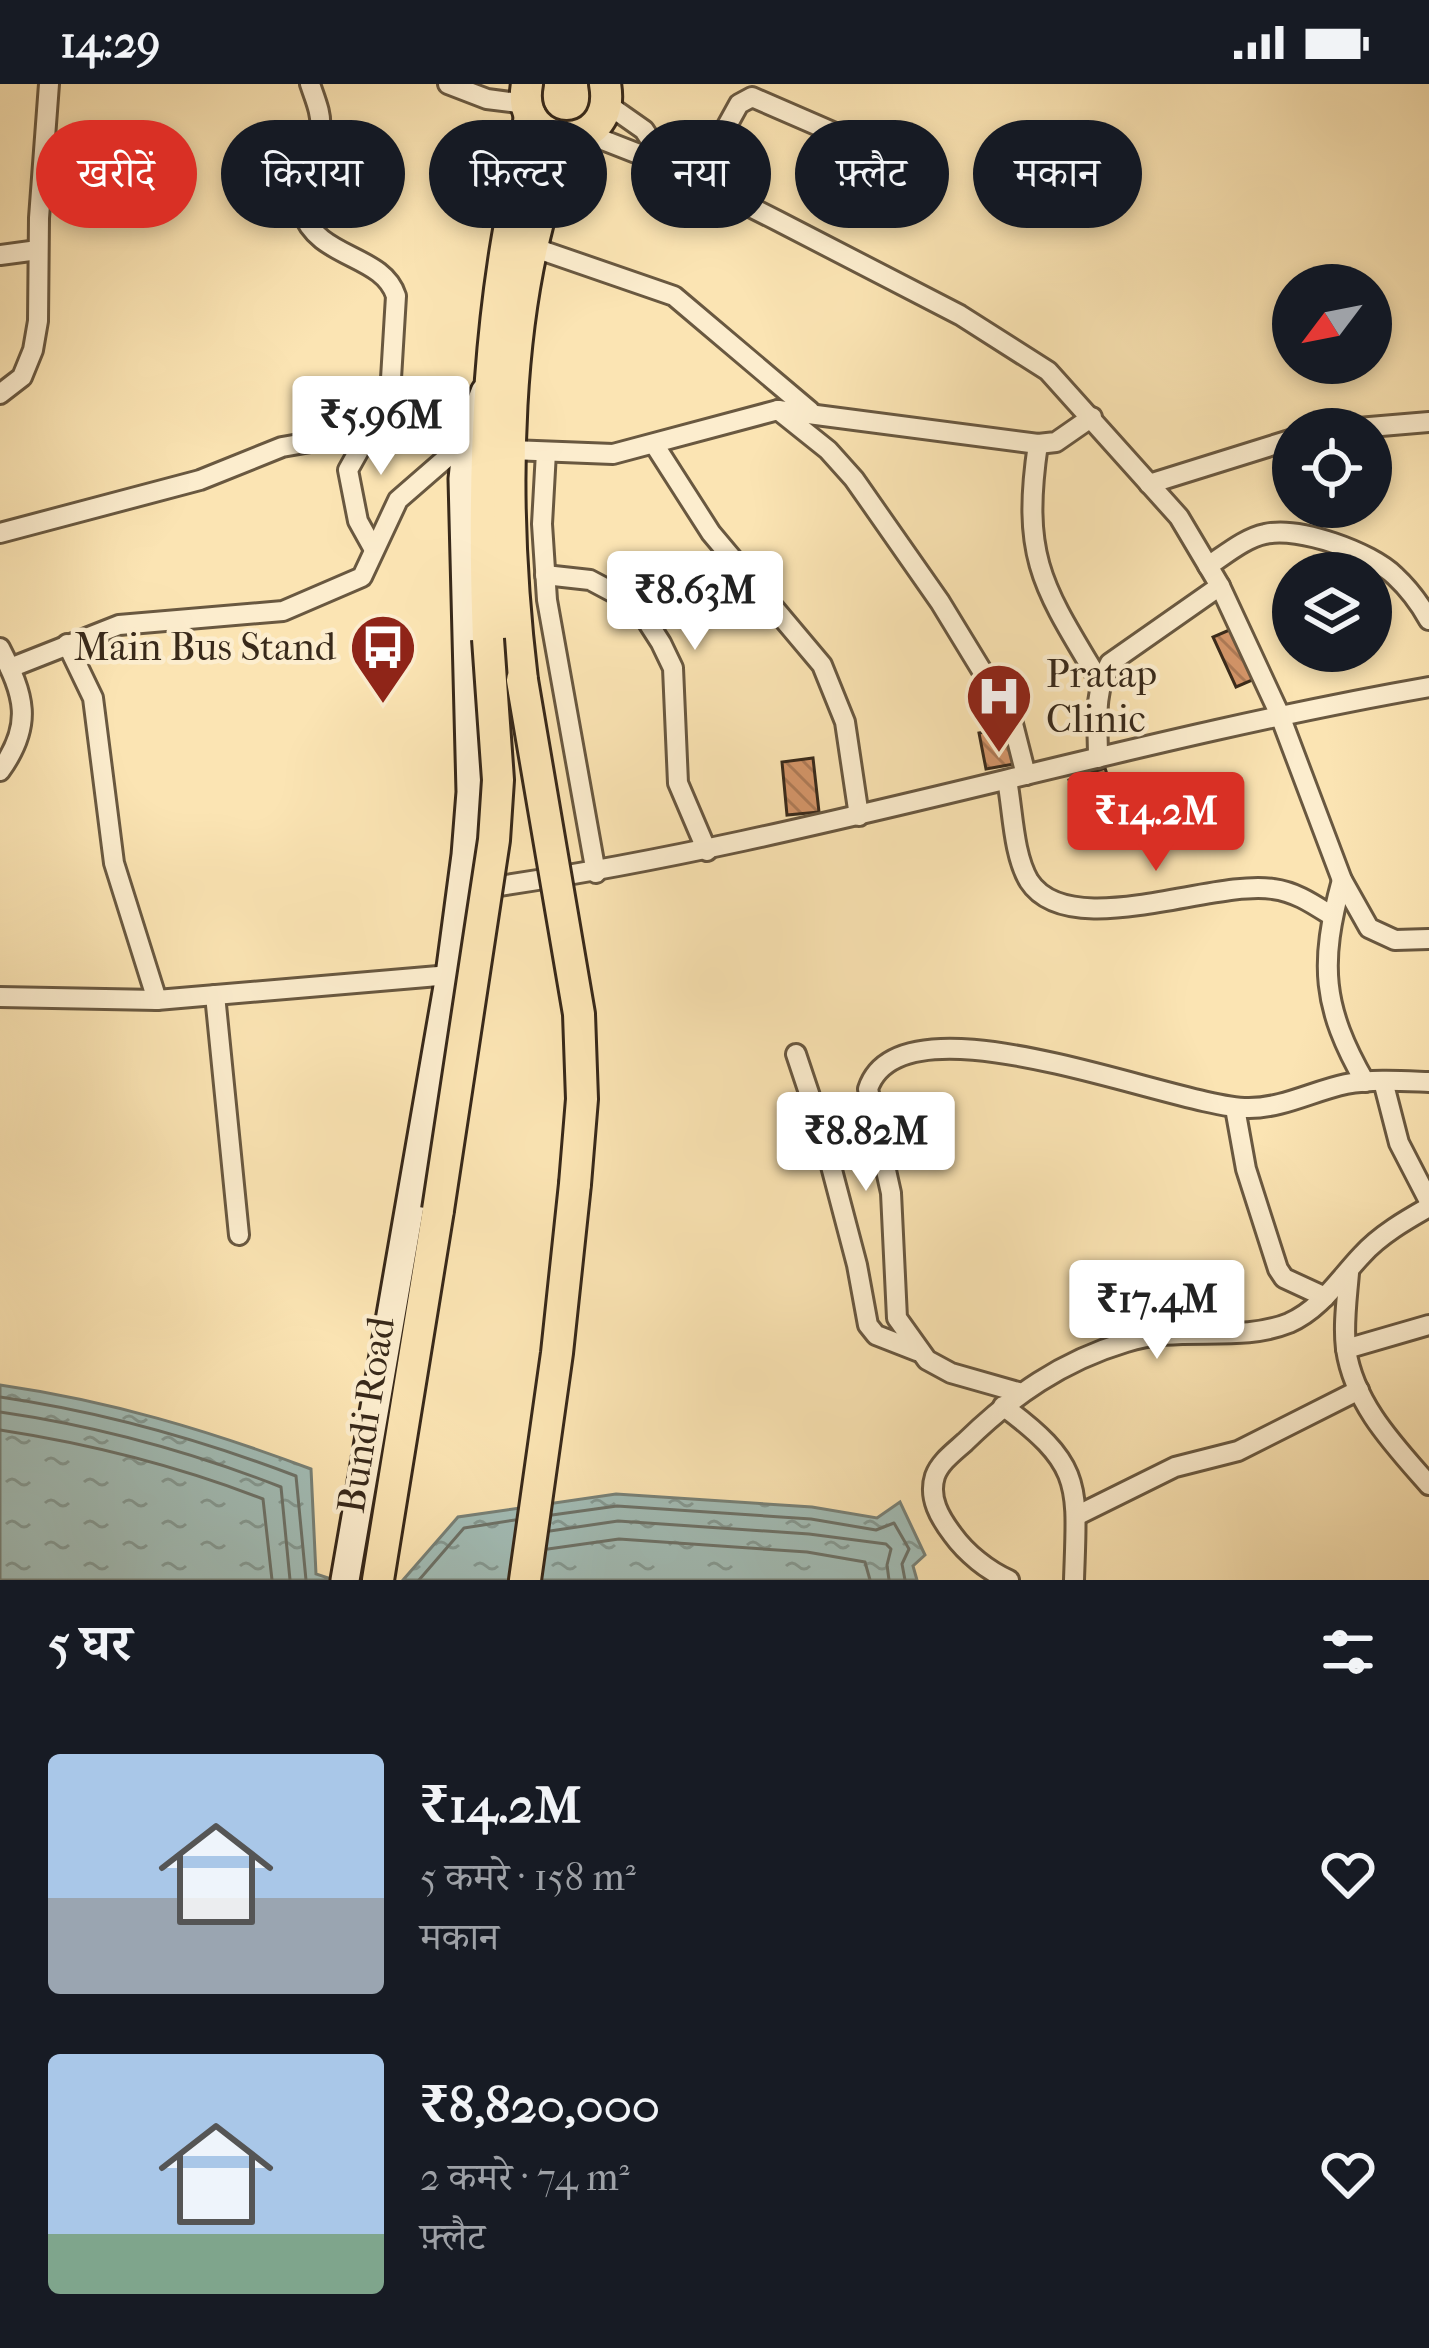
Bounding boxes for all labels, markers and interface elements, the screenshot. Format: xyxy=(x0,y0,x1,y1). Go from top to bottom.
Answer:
text: 14:29 xyxy=(60,16,160,69)
chip: खरीदें xyxy=(36,120,197,228)
chip: किराया xyxy=(221,120,405,228)
chip: फ़िल्टर xyxy=(429,120,607,228)
chip: नया xyxy=(631,120,771,228)
chip: फ़्लैट xyxy=(795,120,949,228)
chip: मकान xyxy=(973,120,1142,228)
north arrow xyxy=(1272,264,1392,384)
map controls xyxy=(1272,264,1392,672)
pin: ₹5.96M xyxy=(283,376,479,478)
text: ₹5.96M xyxy=(319,392,443,438)
button: locate xyxy=(1272,408,1392,528)
pin: ₹8.63M xyxy=(597,551,793,653)
button: layers xyxy=(1272,552,1392,672)
text: ₹8.63M xyxy=(634,567,756,613)
bus stop icon: Main Bus Stand xyxy=(348,612,418,706)
place label: Main Bus Stand xyxy=(74,624,337,670)
place label: Pratap Clinic xyxy=(1046,651,1157,742)
hospital icon: Pratap Clinic xyxy=(964,661,1034,755)
pin: ₹14.2M xyxy=(1058,772,1254,874)
text: ₹14.2M xyxy=(1094,788,1218,834)
pin: ₹8.82M xyxy=(768,1092,964,1194)
text: ₹8.82M xyxy=(804,1108,928,1154)
pin: ₹17.4M xyxy=(1059,1260,1255,1362)
text: ₹17.4M xyxy=(1096,1276,1218,1322)
street label: Bundi Road xyxy=(328,1313,404,1516)
text: 5 घर xyxy=(48,1613,132,1673)
icon: filters xyxy=(1315,1619,1381,1685)
text: ₹14.2M xyxy=(420,1775,581,1835)
icon: home xyxy=(144,1802,288,1946)
icon: heart xyxy=(1315,1841,1381,1907)
text: 5 कमरे · 158 m² xyxy=(420,1854,636,1900)
text: मकान xyxy=(420,1914,499,1960)
text: ₹8,820,000 xyxy=(420,2075,660,2135)
icon: home xyxy=(144,2102,288,2246)
icon: heart xyxy=(1315,2141,1381,2207)
text: 2 कमरे · 74 m² xyxy=(420,2154,630,2200)
text: फ़्लैट xyxy=(420,2214,485,2260)

